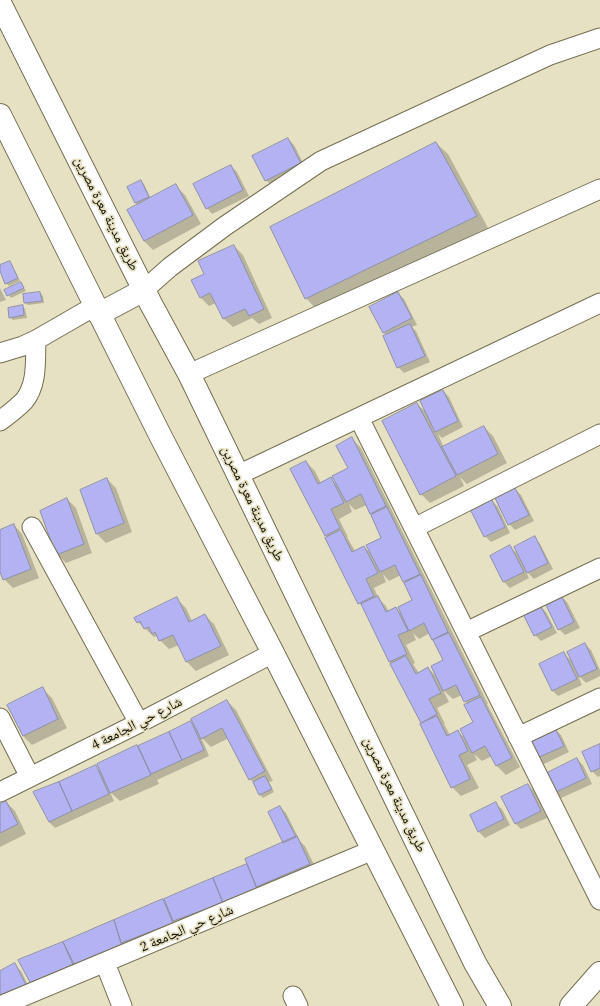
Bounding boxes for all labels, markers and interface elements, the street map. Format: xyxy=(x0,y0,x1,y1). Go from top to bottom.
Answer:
street label: طريق مدينة معرة مصرين xyxy=(70,154,142,274)
street label: طريق مدينة معرة مصرين xyxy=(217,444,287,564)
street label: شارع حي الجامعة 4 xyxy=(89,694,185,754)
street label: طريق مدينة معرة مصرين xyxy=(359,735,429,855)
street label: شارع حي الجامعة 2 xyxy=(138,902,236,956)

